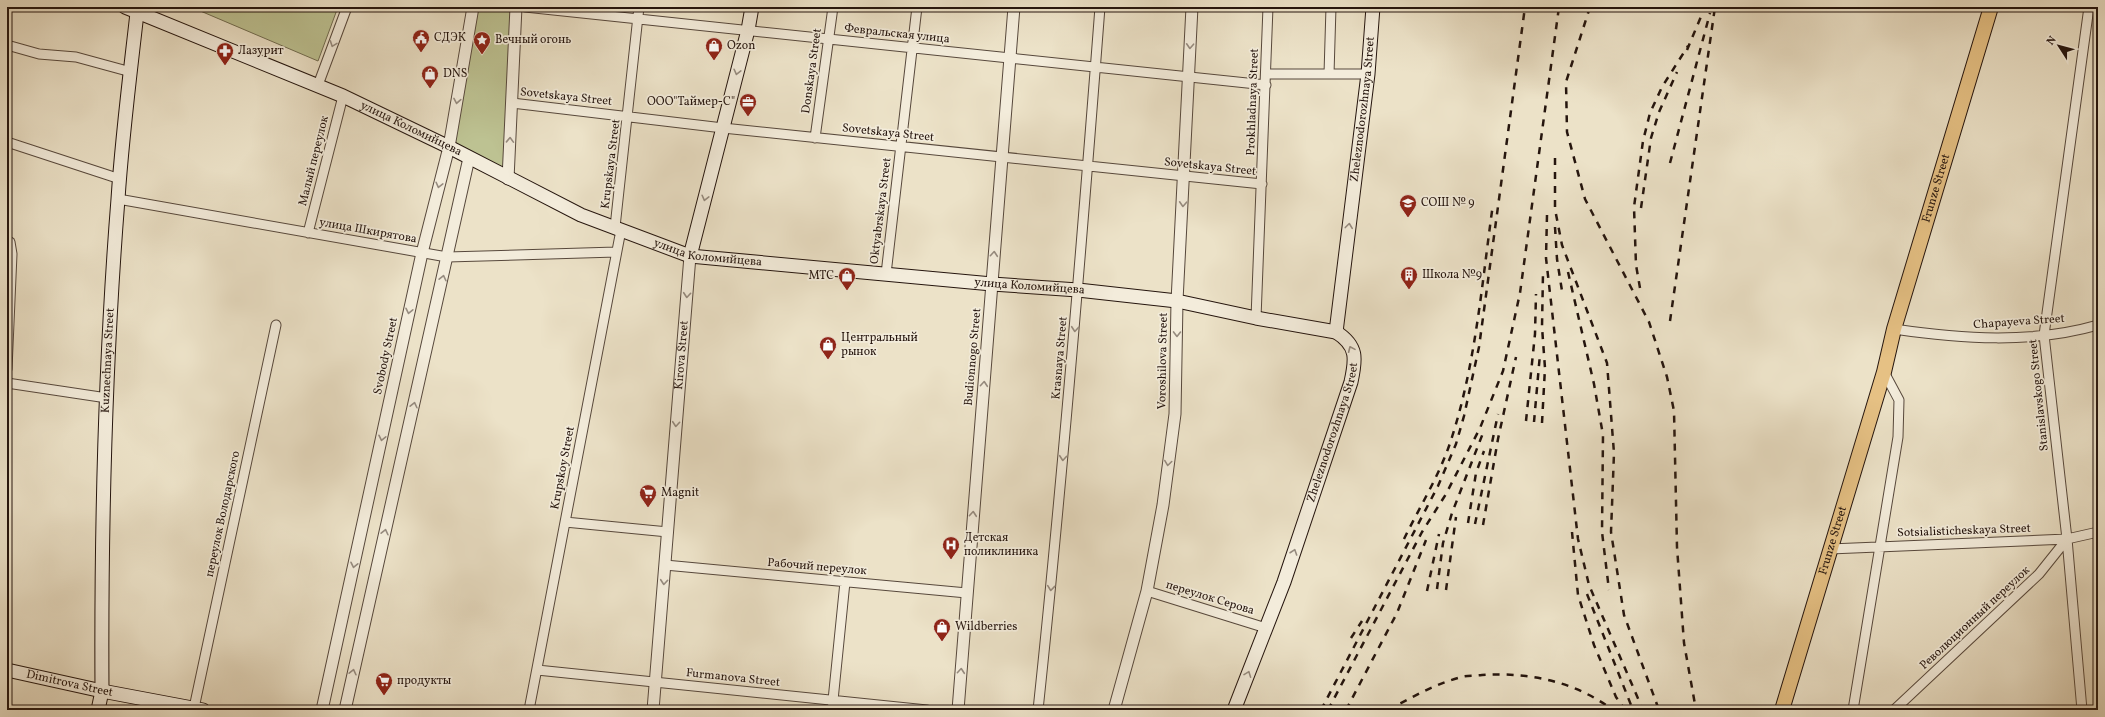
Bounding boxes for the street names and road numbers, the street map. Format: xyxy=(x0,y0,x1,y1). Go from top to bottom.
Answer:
street label: Февральская улица xyxy=(843,20,951,48)
street label: Donskaya Street xyxy=(798,27,826,115)
street label: Zheleznodorozhnaya Street xyxy=(1347,36,1379,183)
street label: Prokhladnaya Street xyxy=(1243,48,1263,156)
street label: Sovetskaya Street xyxy=(519,84,613,110)
street label: улица Коломийцева xyxy=(358,98,464,160)
street label: Малый переулок xyxy=(295,114,333,208)
street label: Krupskaya Street xyxy=(598,118,624,210)
street label: Sovetskaya Street xyxy=(841,120,935,146)
street label: Frunze Street xyxy=(1918,152,1954,225)
street label: Sovetskaya Street xyxy=(1163,154,1257,180)
street label: Oktyabrskaya Street xyxy=(867,157,895,265)
street label: улица Шкирятова xyxy=(318,215,418,247)
street label: улица Коломийцева xyxy=(651,235,763,271)
street label: улица Коломийцева xyxy=(974,274,1086,299)
street label: Budionnogo Street xyxy=(961,307,985,407)
street label: Kuznechnaya Street xyxy=(98,308,119,413)
street label: Chapayeva Street xyxy=(1973,311,2065,333)
street label: Voroshilova Street xyxy=(1154,312,1172,410)
street label: Svobody Street xyxy=(370,316,402,396)
street label: Krasnaya Street xyxy=(1048,316,1072,400)
street label: Kirova Street xyxy=(671,320,693,390)
street label: Stanislavskogo Street xyxy=(2025,338,2053,452)
street label: Zheleznodorozhnaya Street xyxy=(1303,362,1362,504)
street label: Krupskoy Street xyxy=(547,425,579,511)
street label: переулок Володарского xyxy=(202,449,244,579)
street label: Frunze Street xyxy=(1815,504,1851,577)
street label: Sotsialisticheskaya Street xyxy=(1897,521,2031,541)
street label: Рабочий переулок xyxy=(767,555,868,579)
street label: Революционный переулок xyxy=(1917,562,2034,673)
street label: переулок Серова xyxy=(1164,577,1256,619)
street label: Furmanova Street xyxy=(685,665,781,691)
street label: Dimitrova Street xyxy=(25,666,114,701)

